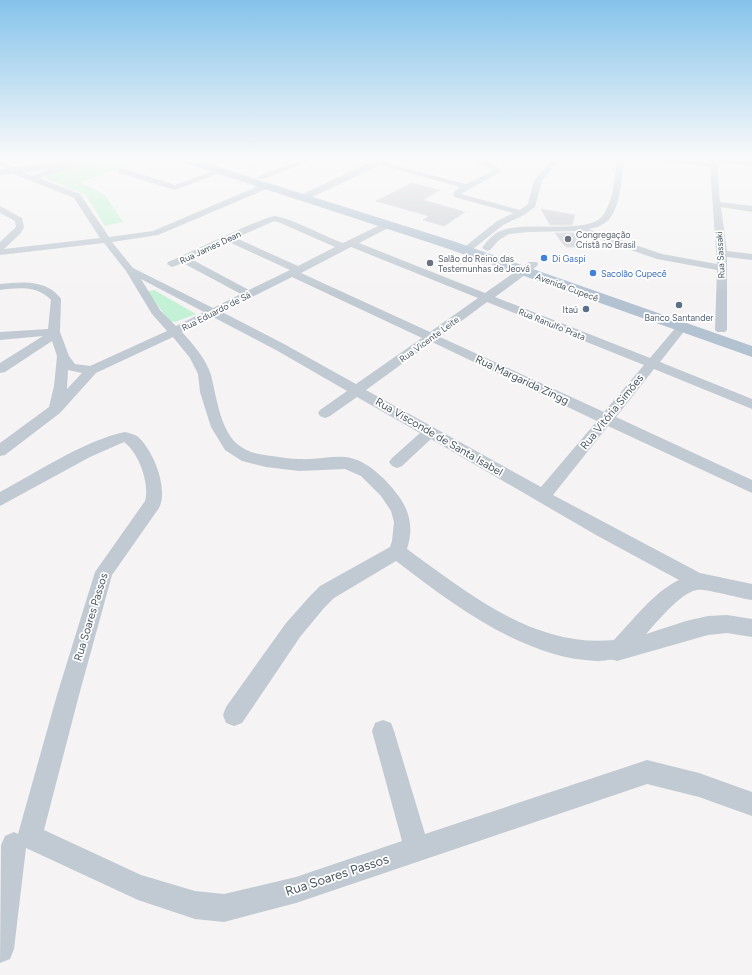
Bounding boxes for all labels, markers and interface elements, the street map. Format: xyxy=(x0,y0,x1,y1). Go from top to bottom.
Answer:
street label: Rua James Dean xyxy=(178,228,242,266)
place label: Congregação Cristã no Brasil xyxy=(576,229,636,250)
street label: Rua Sassaki xyxy=(713,231,727,279)
marker: Congregação Cristã no Brasil xyxy=(563,234,573,244)
place label: Salão do Reino das Testemunhas de Jeová xyxy=(438,253,530,274)
marker: Di Gaspi xyxy=(539,253,549,263)
place label: Di Gaspi xyxy=(552,253,586,264)
marker: Salão do Reino das Testemunhas de Jeová xyxy=(425,258,435,268)
marker: Sacolão Cupecê xyxy=(588,268,598,278)
place label: Sacolão Cupecê xyxy=(601,268,667,279)
street label: Avenida Cupecê xyxy=(534,271,600,304)
street label: Rua Eduardo de Sá xyxy=(180,289,253,333)
marker: Banco Santander xyxy=(674,300,684,310)
place label: Itaú xyxy=(563,304,578,315)
marker: Itaú xyxy=(581,304,591,314)
street label: Rua Ranulfo Prata xyxy=(517,306,587,343)
place label: Banco Santander xyxy=(645,312,713,323)
street label: Rua Vicente Leite xyxy=(397,314,461,364)
street label: Rua Margarida Zingg xyxy=(473,353,571,407)
street label: Rua Vitória Simões xyxy=(578,372,646,452)
street label: Rua Visconde de Santa Isabel xyxy=(373,395,505,479)
street label: Rua Soares Passos xyxy=(71,571,111,663)
street label: Rua Soares Passos xyxy=(283,851,391,899)

